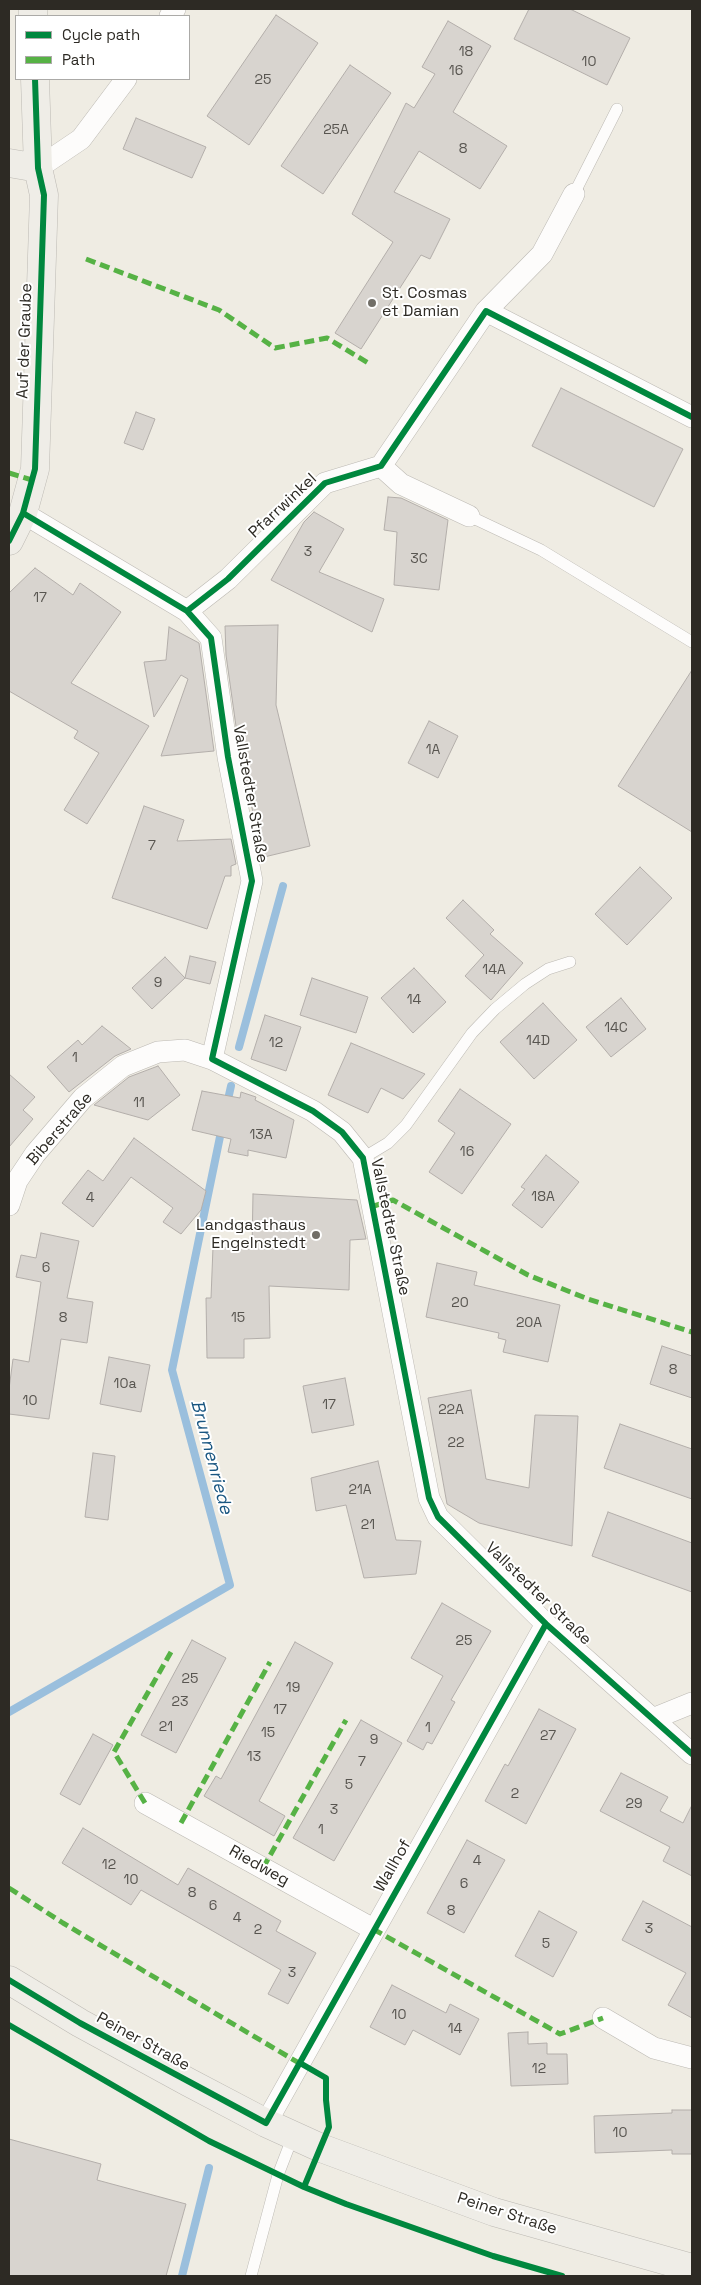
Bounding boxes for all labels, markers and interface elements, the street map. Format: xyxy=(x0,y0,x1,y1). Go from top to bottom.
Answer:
legend xyxy=(15,15,190,80)
text: Cycle path xyxy=(62,25,140,44)
house number: 18 xyxy=(459,44,473,60)
text: Path xyxy=(62,50,95,69)
house number: 10 xyxy=(582,54,596,70)
house number: 16 xyxy=(449,63,463,79)
house number: 25 xyxy=(255,72,271,88)
house number: 25A xyxy=(323,122,349,138)
house number: 8 xyxy=(459,141,467,157)
street label: Auf der Graube xyxy=(13,283,37,399)
place label: St. Cosmas et Damian xyxy=(382,284,467,322)
marker: St. Cosmas et Damian xyxy=(366,297,378,309)
street label: Pfarrwinkel xyxy=(245,470,321,542)
house number: 3 xyxy=(304,544,312,560)
house number: 3C xyxy=(410,551,428,567)
house number: 17 xyxy=(33,590,47,606)
street label: Vallstedter Straße xyxy=(228,723,272,865)
house number: 1A xyxy=(426,742,440,758)
house number: 7 xyxy=(148,838,156,854)
house number: 14A xyxy=(482,962,506,978)
house number: 9 xyxy=(154,975,162,991)
house number: 14 xyxy=(407,992,421,1008)
house number: 14C xyxy=(604,1020,628,1036)
house number: 14D xyxy=(526,1033,550,1049)
house number: 12 xyxy=(269,1035,283,1051)
house number: 1 xyxy=(72,1050,78,1066)
street label: Biberstraße xyxy=(23,1089,97,1169)
house number: 11 xyxy=(133,1095,145,1111)
house number: 13A xyxy=(249,1127,273,1143)
house number: 16 xyxy=(460,1144,474,1160)
street label: Vallstedter Straße xyxy=(366,1157,414,1297)
house number: 18A xyxy=(531,1189,555,1205)
house number: 4 xyxy=(86,1190,94,1206)
place label: Landgasthaus Engelnstedt xyxy=(196,1216,306,1254)
marker: Landgasthaus Engelnstedt xyxy=(310,1229,322,1241)
house number: 6 xyxy=(42,1260,50,1276)
house number: 20 xyxy=(451,1295,469,1311)
house number: 8 xyxy=(59,1310,67,1326)
house number: 15 xyxy=(231,1310,245,1326)
house number: 20A xyxy=(516,1315,542,1331)
house number: 8 xyxy=(669,1362,677,1378)
house number: 10a xyxy=(114,1376,136,1392)
house number: 10 xyxy=(23,1393,37,1409)
water label: Brunnenriede xyxy=(185,1397,237,1517)
house number: 17 xyxy=(322,1397,336,1413)
house number: 22A xyxy=(438,1402,464,1418)
house number: 22 xyxy=(448,1435,464,1451)
house number: 21A xyxy=(348,1482,372,1498)
house number: 21 xyxy=(361,1517,375,1533)
street label: Vallstedter Straße xyxy=(481,1539,595,1649)
house number: 25 xyxy=(456,1633,472,1649)
house number: 25 xyxy=(182,1671,198,1687)
house number: 19 xyxy=(286,1680,300,1696)
house number: 23 xyxy=(172,1694,188,1710)
house number: 17 xyxy=(273,1702,287,1718)
house number: 21 xyxy=(159,1719,173,1735)
house number: 1 xyxy=(425,1720,431,1736)
house number: 15 xyxy=(261,1725,275,1741)
house number: 27 xyxy=(540,1728,556,1744)
house number: 9 xyxy=(370,1732,378,1748)
house number: 13 xyxy=(247,1749,261,1765)
house number: 7 xyxy=(358,1754,366,1770)
house number: 5 xyxy=(345,1777,353,1793)
house number: 2 xyxy=(511,1786,519,1802)
house number: 29 xyxy=(626,1796,642,1812)
house number: 3 xyxy=(330,1802,338,1818)
house number: 1 xyxy=(318,1822,324,1838)
street label: Wallhof xyxy=(370,1836,416,1896)
street label: Riedweg xyxy=(225,1842,293,1890)
house number: 4 xyxy=(473,1853,481,1869)
house number: 12 xyxy=(102,1857,116,1873)
house number: 10 xyxy=(124,1872,138,1888)
house number: 6 xyxy=(460,1876,468,1892)
house number: 8 xyxy=(188,1885,196,1901)
house number: 6 xyxy=(209,1898,217,1914)
house number: 8 xyxy=(447,1903,455,1919)
house number: 4 xyxy=(233,1910,241,1926)
house number: 3 xyxy=(645,1921,653,1937)
house number: 2 xyxy=(254,1922,262,1938)
house number: 5 xyxy=(542,1936,550,1952)
house number: 3 xyxy=(288,1965,296,1981)
house number: 10 xyxy=(392,2007,406,2023)
street label: Peiner Straße xyxy=(93,2008,193,2076)
house number: 14 xyxy=(448,2021,462,2037)
house number: 12 xyxy=(532,2061,546,2077)
house number: 10 xyxy=(613,2125,627,2141)
street label: Peiner Straße xyxy=(455,2189,559,2239)

